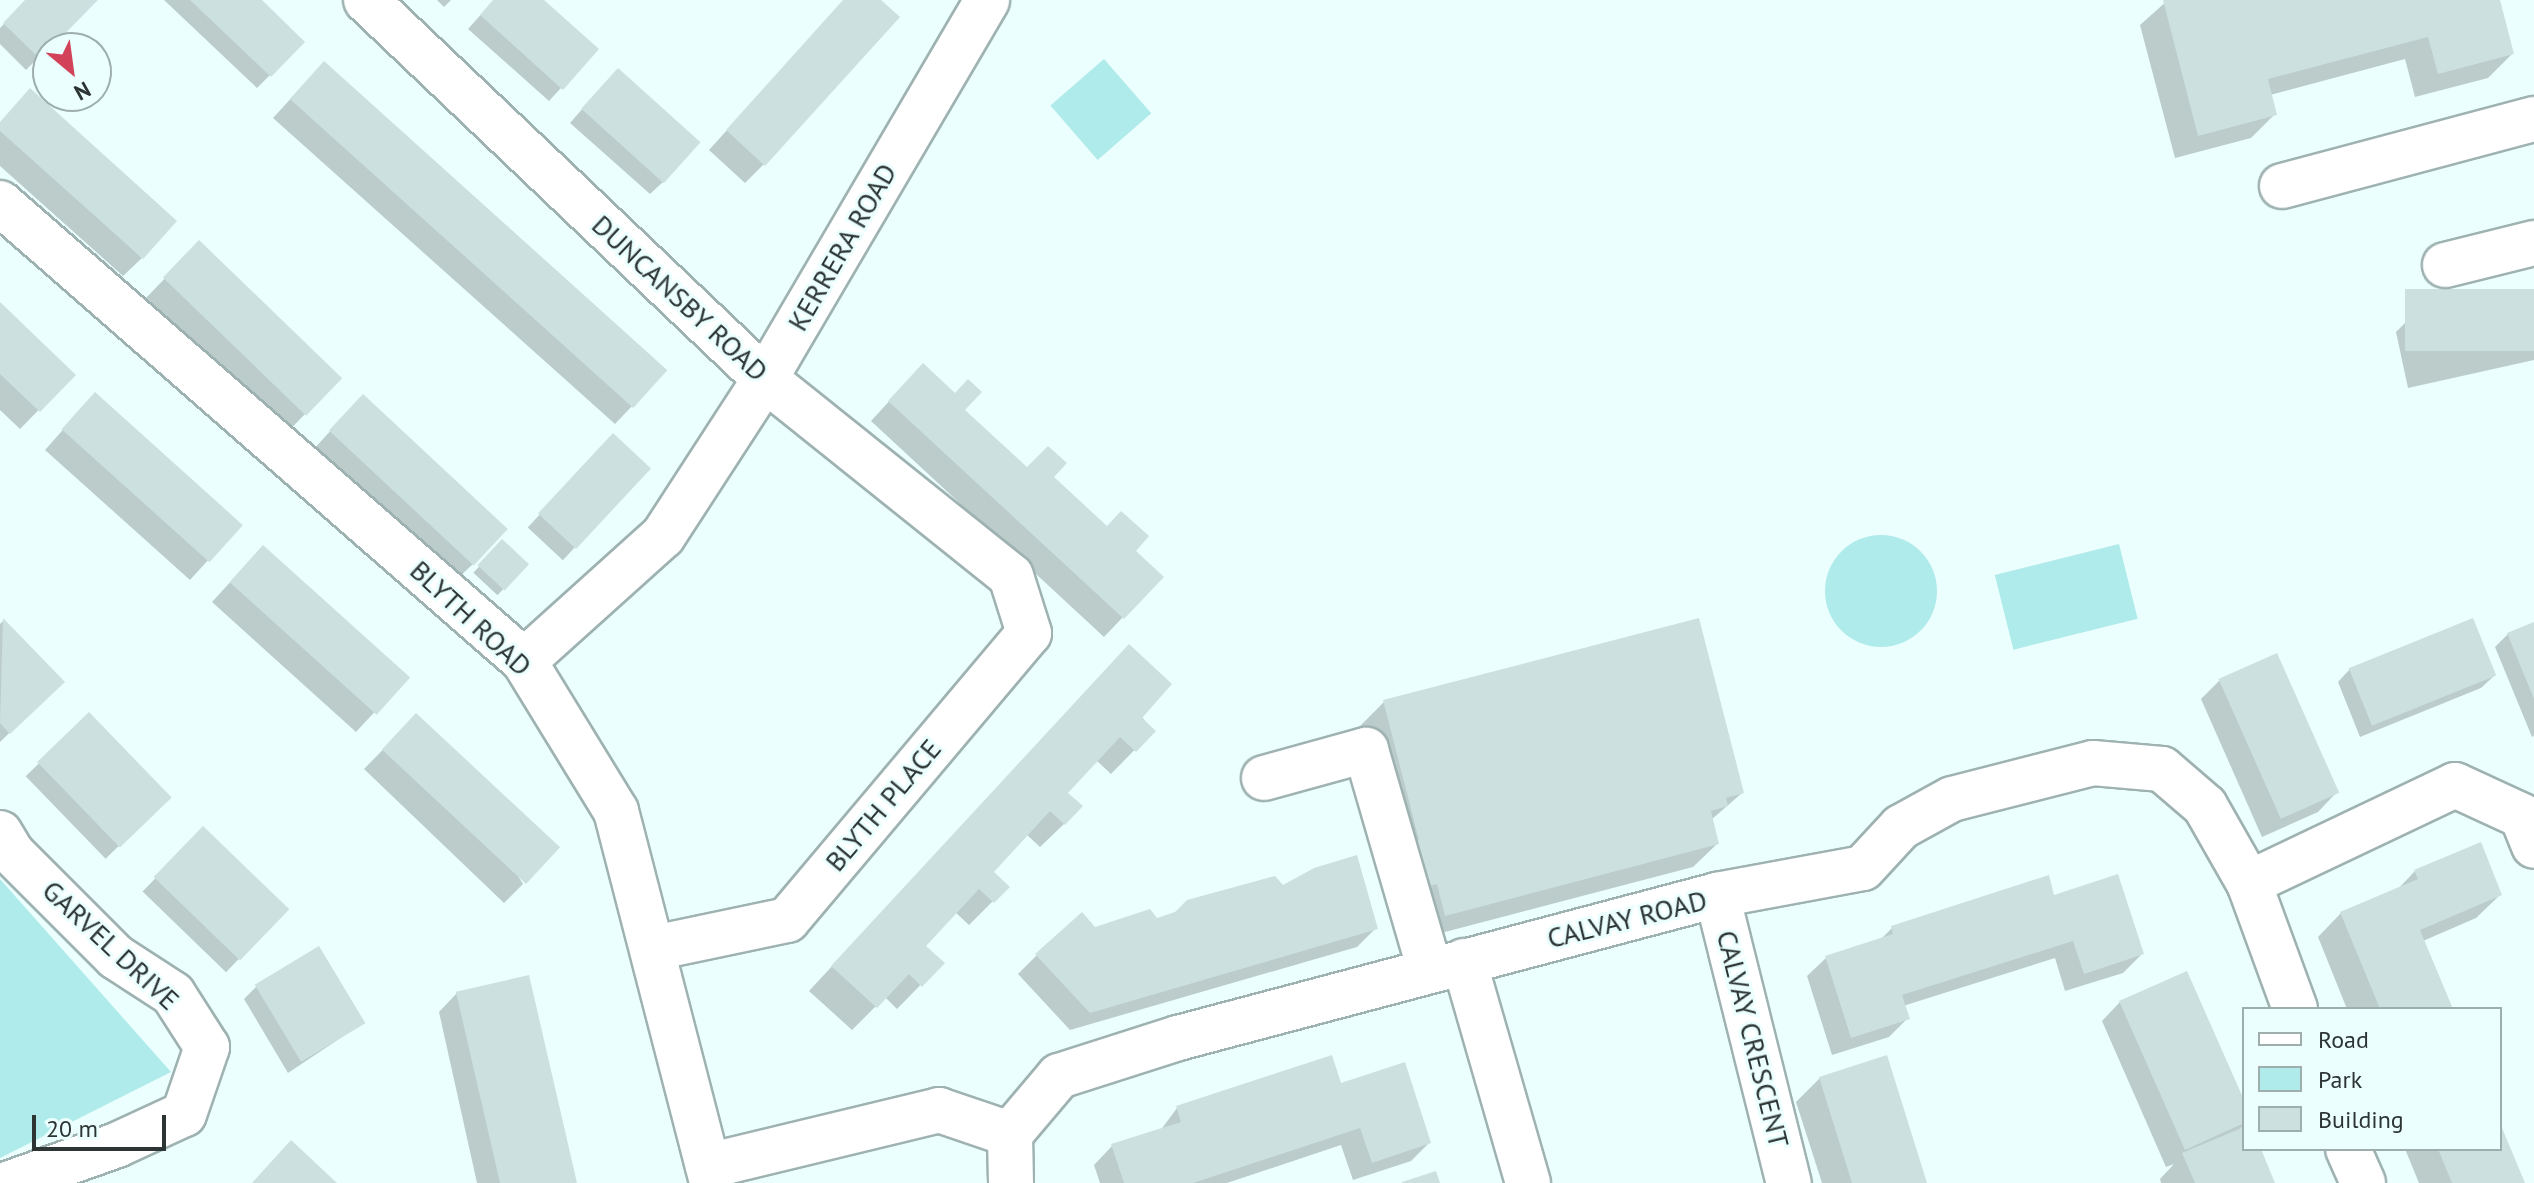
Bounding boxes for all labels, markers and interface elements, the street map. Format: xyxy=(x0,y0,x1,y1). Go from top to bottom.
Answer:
north arrow xyxy=(32,32,112,112)
text: N xyxy=(70,75,96,107)
street label: KERRERA ROAD xyxy=(780,157,904,337)
street label: DUNCANSBY ROAD xyxy=(585,208,775,388)
street label: BLYTH ROAD xyxy=(403,553,539,683)
street label: BLYTH PLACE xyxy=(818,732,948,878)
street label: GARVEL DRIVE xyxy=(35,873,187,1017)
street label: CALVAY ROAD xyxy=(1543,883,1711,955)
street label: CALVAY CRESCENT xyxy=(1710,927,1796,1151)
legend xyxy=(2242,1007,2502,1151)
text: Road xyxy=(2318,1024,2369,1055)
text: Park xyxy=(2318,1064,2362,1095)
scale bar xyxy=(36,1099,170,1149)
text: Building xyxy=(2318,1104,2404,1135)
text: 20 m xyxy=(46,1113,98,1144)

